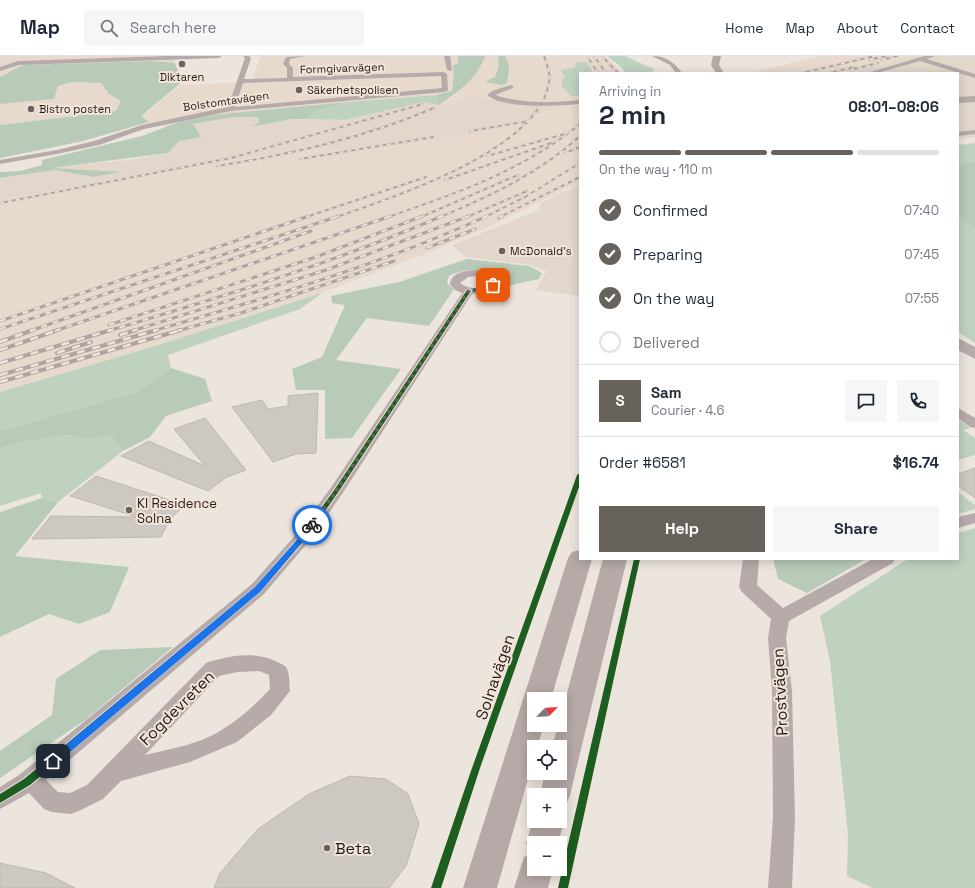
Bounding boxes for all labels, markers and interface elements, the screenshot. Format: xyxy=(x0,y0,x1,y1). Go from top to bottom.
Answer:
search box xyxy=(84,10,364,46)
text: Map xyxy=(20,15,60,40)
icon: search xyxy=(98,17,120,39)
text: Search here xyxy=(130,18,216,37)
text: Home xyxy=(725,19,763,37)
text: Map xyxy=(785,19,815,37)
text: About xyxy=(837,19,878,37)
text: Contact xyxy=(900,19,955,37)
marker: Diktaren xyxy=(177,59,187,69)
street label: Formgivarvägen xyxy=(300,60,384,76)
place label: Diktaren xyxy=(160,70,204,84)
place label: Säkerhetspolisen xyxy=(307,83,399,97)
text: Arriving in xyxy=(599,83,661,100)
marker: Säkerhetspolisen xyxy=(294,85,304,95)
street label: Bolstomtavägen xyxy=(182,88,270,114)
text: 08:01–08:06 xyxy=(848,97,939,116)
text: 2 min xyxy=(599,98,666,132)
place label: Bistro posten xyxy=(39,102,111,116)
marker: Bistro posten xyxy=(26,104,36,114)
text: On the way · 110 m xyxy=(599,161,712,178)
icon: check xyxy=(599,199,621,221)
text: Confirmed xyxy=(633,201,708,220)
text: 07:40 xyxy=(904,202,939,219)
icon: check xyxy=(599,243,621,265)
place label: McDonald's xyxy=(510,244,572,258)
text: Preparing xyxy=(633,245,703,264)
marker: McDonald's xyxy=(497,246,507,256)
text: 07:45 xyxy=(904,246,939,263)
pin xyxy=(476,268,510,302)
icon: bag xyxy=(482,274,504,296)
icon: check xyxy=(599,287,621,309)
text: On the way xyxy=(633,289,714,308)
text: 07:55 xyxy=(905,290,939,307)
text: Delivered xyxy=(633,333,700,352)
button: chat xyxy=(845,380,887,422)
button: phone xyxy=(897,380,939,422)
text: Sam xyxy=(651,383,682,402)
text: S xyxy=(615,391,625,410)
text: Courier · 4.6 xyxy=(651,402,724,419)
text: Order #6581 xyxy=(599,453,686,472)
text: $16.74 xyxy=(893,453,939,472)
place label: KI Residence Solna xyxy=(137,495,217,527)
marker: KI Residence Solna xyxy=(124,505,134,515)
courier xyxy=(292,505,332,545)
button: Help xyxy=(599,506,765,552)
button: Share xyxy=(773,506,939,552)
icon: bike xyxy=(301,514,323,536)
street label: Solnavägen xyxy=(471,631,519,723)
street label: Prostvägen xyxy=(767,648,793,736)
street label: Fogdevreten xyxy=(135,666,219,750)
north arrow xyxy=(527,692,567,732)
map controls xyxy=(527,692,567,876)
button: locate xyxy=(527,740,567,780)
pin xyxy=(36,744,70,778)
icon: home xyxy=(42,750,64,772)
button: + xyxy=(527,788,567,828)
button: − xyxy=(527,836,567,876)
place label: Beta xyxy=(335,838,371,859)
marker: Beta xyxy=(322,843,332,853)

